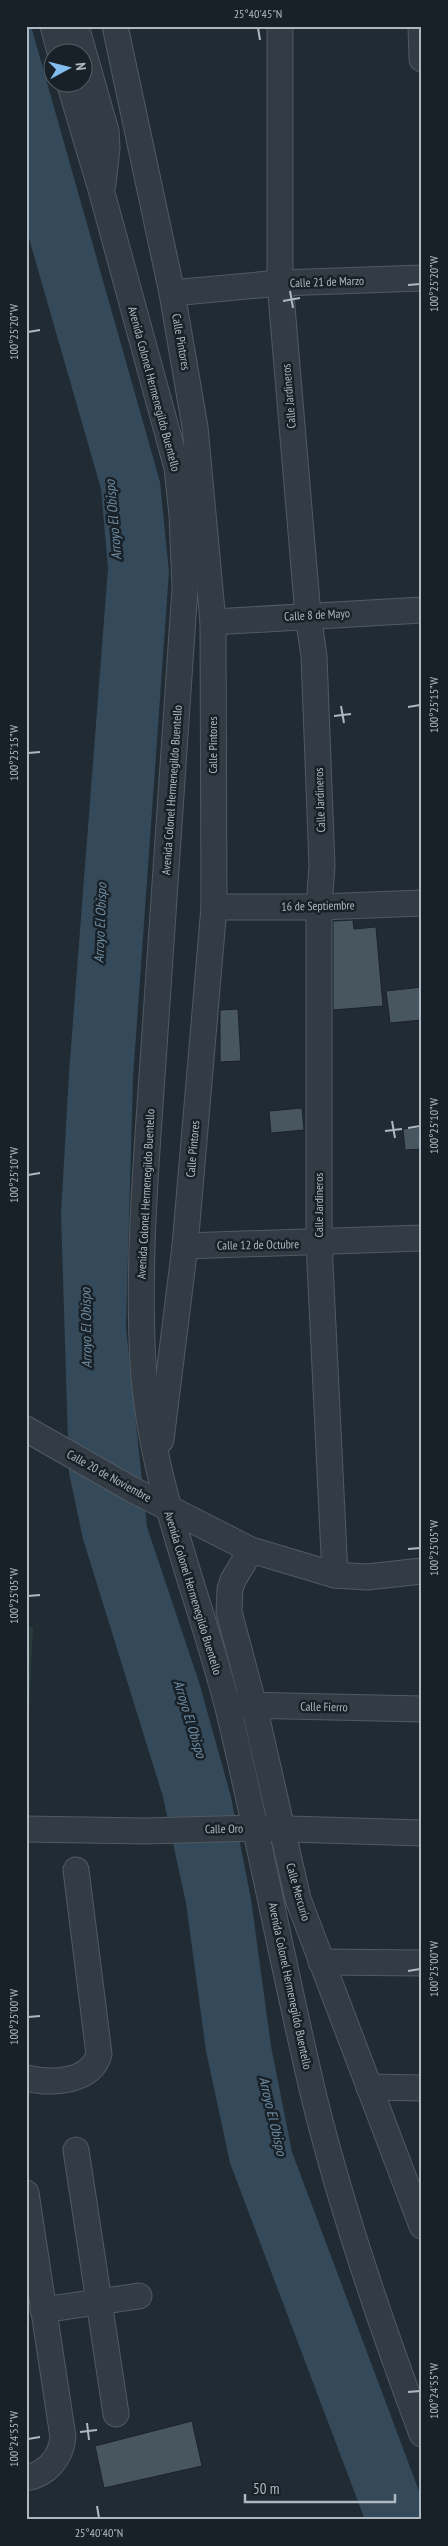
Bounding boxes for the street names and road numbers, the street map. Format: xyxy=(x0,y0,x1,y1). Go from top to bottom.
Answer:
street label: Calle 21 de Marzo xyxy=(290,273,364,290)
street label: Avenida Colonel Hermenegildo Buentello xyxy=(125,305,184,473)
street label: Calle Pintores xyxy=(169,312,194,371)
street label: Calle Jardineros xyxy=(278,363,299,429)
street label: Calle 8 de Mayo xyxy=(284,605,350,624)
street label: Avenida Colonel Hermenegildo Buentello xyxy=(158,704,185,875)
street label: Calle Pintores xyxy=(205,716,220,774)
street label: Calle Jardineros xyxy=(311,767,328,833)
street label: 16 de Septiembre xyxy=(281,897,355,914)
street label: Avenida Colonel Hermenegildo Buentello xyxy=(134,1109,157,1279)
street label: Calle Pintores xyxy=(183,1120,202,1178)
street label: Calle Jardineros xyxy=(311,1173,326,1237)
street label: Calle 12 de Octubre xyxy=(217,1236,299,1253)
street label: Calle 20 de Noviembre xyxy=(64,1446,154,1505)
street label: Avenida Colonel Hermenegildo Buentello xyxy=(161,1509,226,1676)
street label: Calle Fierro xyxy=(300,1699,348,1714)
street label: Calle Oro xyxy=(205,1821,243,1836)
street label: Calle Mercurio xyxy=(283,1861,314,1923)
street label: Avenida Colonel Hermenegildo Buentello xyxy=(265,1901,316,2071)

